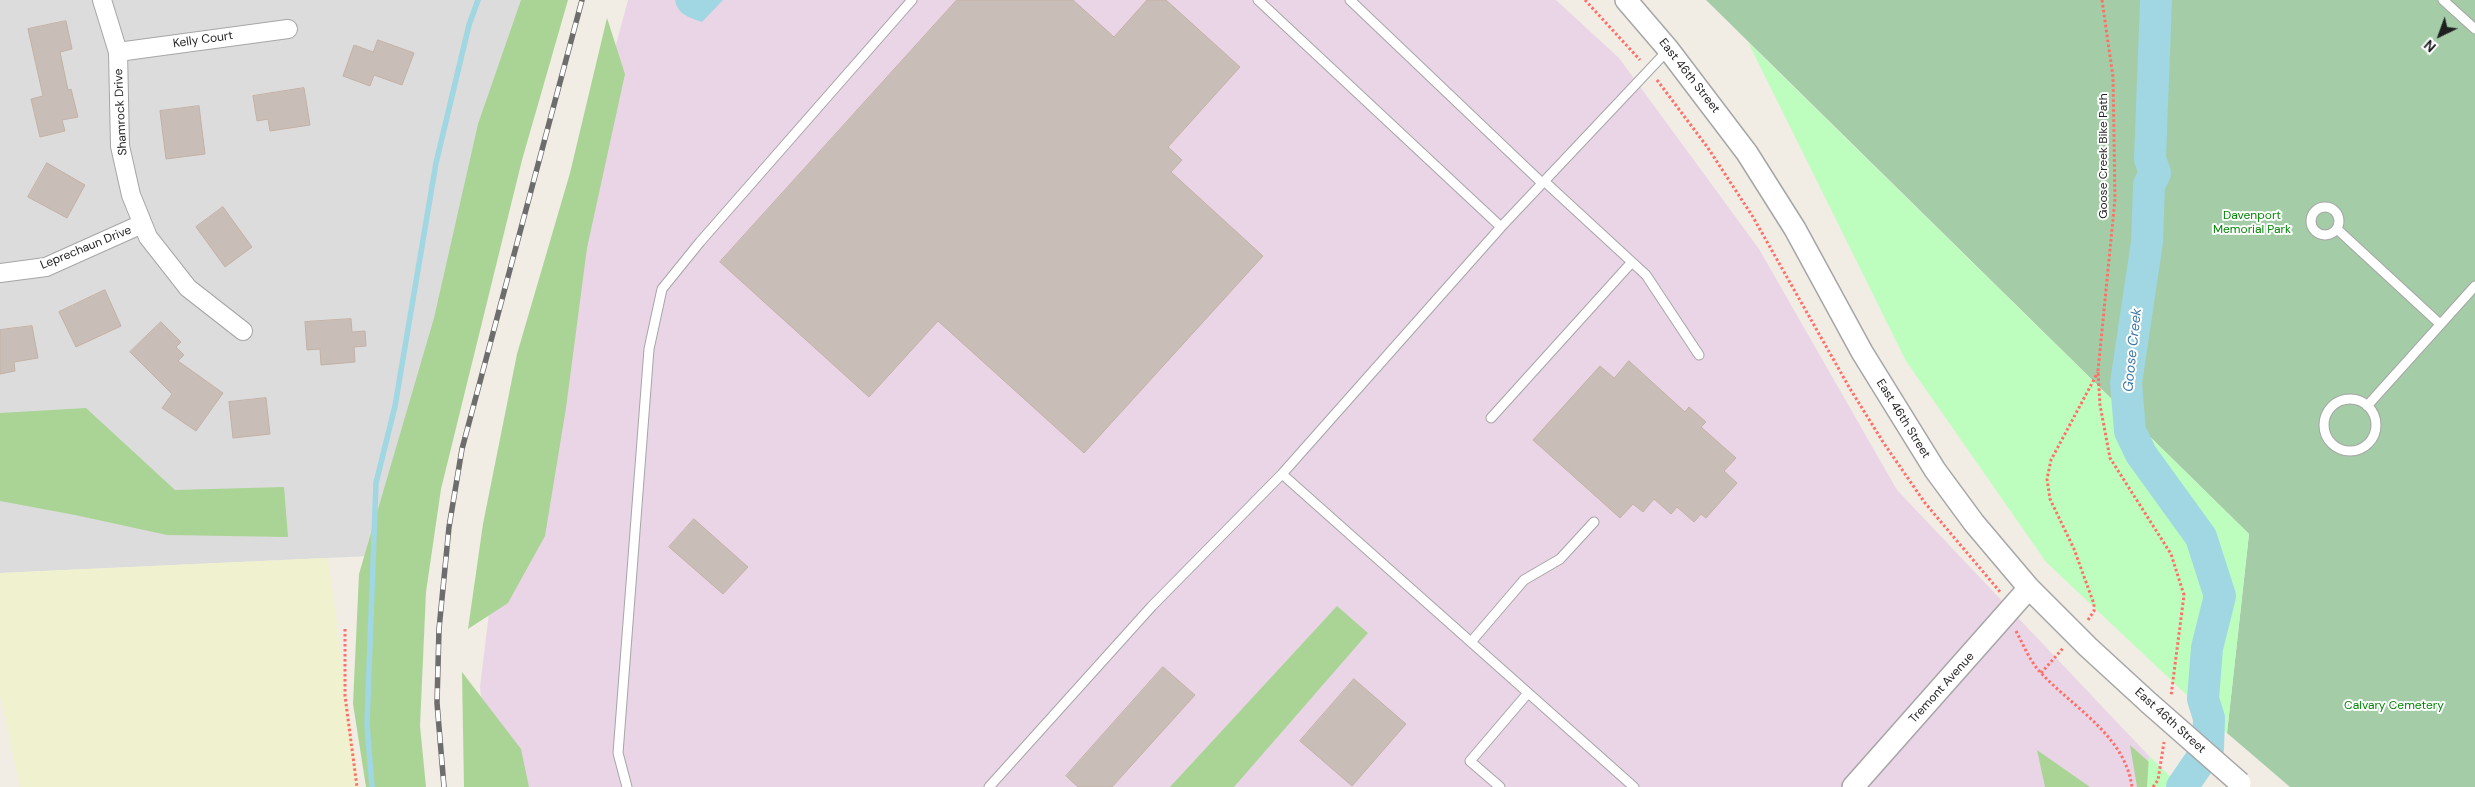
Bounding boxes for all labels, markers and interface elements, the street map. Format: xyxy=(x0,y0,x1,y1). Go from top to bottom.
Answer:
north arrow xyxy=(2415,10,2465,60)
street label: Kelly Court xyxy=(172,29,234,51)
street label: East 46th Street xyxy=(1655,36,1723,116)
text: N xyxy=(2420,36,2440,56)
street label: Shamrock Drive xyxy=(112,68,130,156)
street label: Goose Creek Bike Path xyxy=(2097,93,2111,219)
park label: Davenport Memorial Park xyxy=(2213,209,2291,237)
street label: Leprechaun Drive xyxy=(38,223,134,273)
water label: Goose Creek xyxy=(2120,307,2146,393)
street label: East 46th Street xyxy=(1873,377,1933,461)
street label: Tremont Avenue xyxy=(1906,650,1978,726)
street label: East 46th Street xyxy=(2132,685,2208,757)
park label: Calvary Cemetery xyxy=(2344,699,2444,713)

